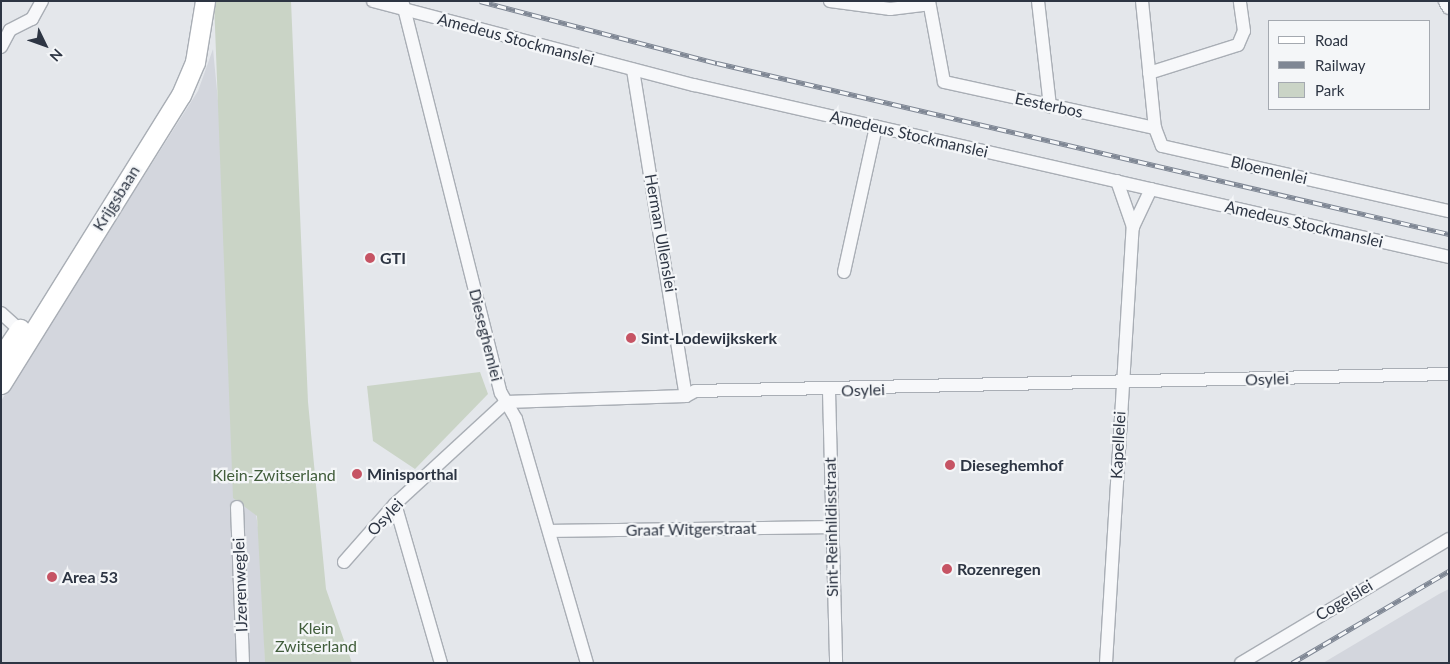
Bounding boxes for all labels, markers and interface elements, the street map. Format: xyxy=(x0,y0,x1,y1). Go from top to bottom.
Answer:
street label: Amedeus Stockmanslei xyxy=(435,9,597,69)
north arrow xyxy=(20,20,70,70)
legend xyxy=(1268,20,1430,110)
text: Road xyxy=(1315,31,1348,49)
text: N xyxy=(47,46,66,65)
text: Railway xyxy=(1315,56,1366,74)
text: Park xyxy=(1315,81,1344,99)
street label: Eesterbos xyxy=(1013,88,1085,122)
street label: Amedeus Stockmanslei xyxy=(828,106,990,162)
street label: Bloemenlei xyxy=(1229,152,1309,188)
street label: Krijgsbaan xyxy=(88,162,144,234)
street label: Herman Ullenslei xyxy=(641,172,681,294)
street label: Amedeus Stockmanslei xyxy=(1223,196,1385,252)
place label: GTI xyxy=(380,248,406,268)
marker: GTI xyxy=(364,252,376,264)
street label: Dieseghemlei xyxy=(465,287,507,383)
place label: Sint-Lodewijkskerk xyxy=(641,328,777,348)
marker: Sint-Lodewijkskerk xyxy=(625,332,637,344)
street label: Osylei xyxy=(1245,369,1289,389)
street label: Osylei xyxy=(841,380,885,400)
street label: Kapellelei xyxy=(1107,411,1129,479)
place label: Dieseghemhof xyxy=(960,455,1063,475)
street label: Sint-Reinhildisstraat xyxy=(820,457,842,597)
marker: Dieseghemhof xyxy=(944,459,956,471)
place label: Minisporthal xyxy=(367,464,458,484)
park label: Klein-Zwitserland xyxy=(212,465,336,485)
marker: Minisporthal xyxy=(351,468,363,480)
street label: Osylei xyxy=(363,494,407,540)
street label: Graaf Witgerstraat xyxy=(625,518,757,540)
street label: IJzerenweglei xyxy=(229,537,251,633)
place label: Rozenregen xyxy=(957,559,1041,579)
marker: Rozenregen xyxy=(941,563,953,575)
place label: Area 53 xyxy=(62,567,118,587)
marker: Area 53 xyxy=(46,571,58,583)
street label: Cogelslei xyxy=(1312,576,1376,624)
park label: Klein Zwitserland xyxy=(275,618,357,656)

